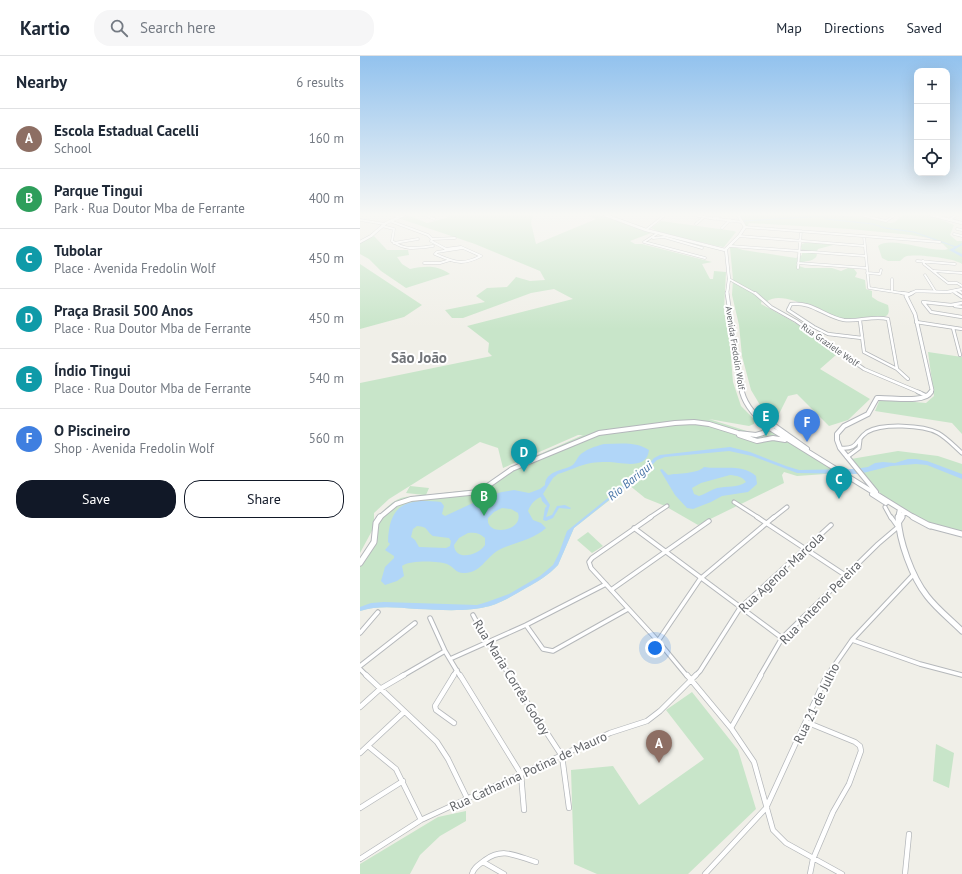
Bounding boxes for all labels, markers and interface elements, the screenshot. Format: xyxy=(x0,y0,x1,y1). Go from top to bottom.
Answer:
search box xyxy=(94,10,374,46)
text: Kartio xyxy=(20,16,70,40)
icon: search xyxy=(108,17,130,39)
text: Search here xyxy=(140,18,216,37)
text: Map xyxy=(776,19,802,37)
text: Directions xyxy=(824,19,884,37)
text: Saved xyxy=(906,19,942,37)
map controls xyxy=(914,68,950,176)
button: + xyxy=(914,68,950,104)
text: Nearby xyxy=(16,71,67,93)
text: 6 results xyxy=(296,74,344,91)
button: − xyxy=(914,104,950,140)
text: Escola Estadual Cacelli xyxy=(54,121,199,140)
text: A xyxy=(25,130,33,147)
text: 160 m xyxy=(309,130,344,147)
text: School xyxy=(54,140,92,157)
button: locate xyxy=(914,140,950,176)
text: Parque Tingui xyxy=(54,181,143,200)
text: B xyxy=(25,190,33,207)
text: 400 m xyxy=(309,190,344,207)
text: Park · Rua Doutor Mba de Ferrante xyxy=(54,200,245,217)
text: Tubolar xyxy=(54,241,102,260)
text: C xyxy=(25,250,33,267)
text: 450 m xyxy=(309,250,344,267)
text: Place · Avenida Fredolin Wolf xyxy=(54,260,216,277)
text: Praça Brasil 500 Anos xyxy=(54,301,193,320)
street label: Avenida Fredolin Wolf xyxy=(723,305,748,392)
text: D xyxy=(25,310,33,327)
text: 450 m xyxy=(309,310,344,327)
text: Place · Rua Doutor Mba de Ferrante xyxy=(54,320,251,337)
street label: Rua Graziele Wolf xyxy=(799,321,862,369)
district label: São João xyxy=(391,348,447,367)
text: Índio Tingui xyxy=(54,361,131,380)
text: E xyxy=(26,370,32,387)
text: 540 m xyxy=(309,370,344,387)
text: Place · Rua Doutor Mba de Ferrante xyxy=(54,380,251,397)
pin: E xyxy=(753,403,779,436)
pin: F xyxy=(794,409,820,442)
text: O Piscineiro xyxy=(54,421,130,440)
text: F xyxy=(26,430,32,447)
text: 560 m xyxy=(309,430,344,447)
pin: D xyxy=(511,439,537,472)
text: Shop · Avenida Fredolin Wolf xyxy=(54,440,214,457)
water label: Rio Barigui xyxy=(604,457,656,503)
pin: C xyxy=(826,466,852,499)
button: Save xyxy=(16,480,176,518)
button: Share xyxy=(184,480,344,518)
pin: B xyxy=(471,483,497,516)
street label: Rua Agenor Marcola xyxy=(735,528,828,616)
street label: Rua Antenor Pereira xyxy=(776,557,865,648)
street label: Rua Maria Corrêa Godoy xyxy=(469,616,554,738)
your location xyxy=(645,638,665,658)
street label: Rua 21 de Julho xyxy=(790,660,843,746)
street label: Rua Catharina Potina de Mauro xyxy=(447,727,610,815)
pin: A xyxy=(646,730,672,763)

